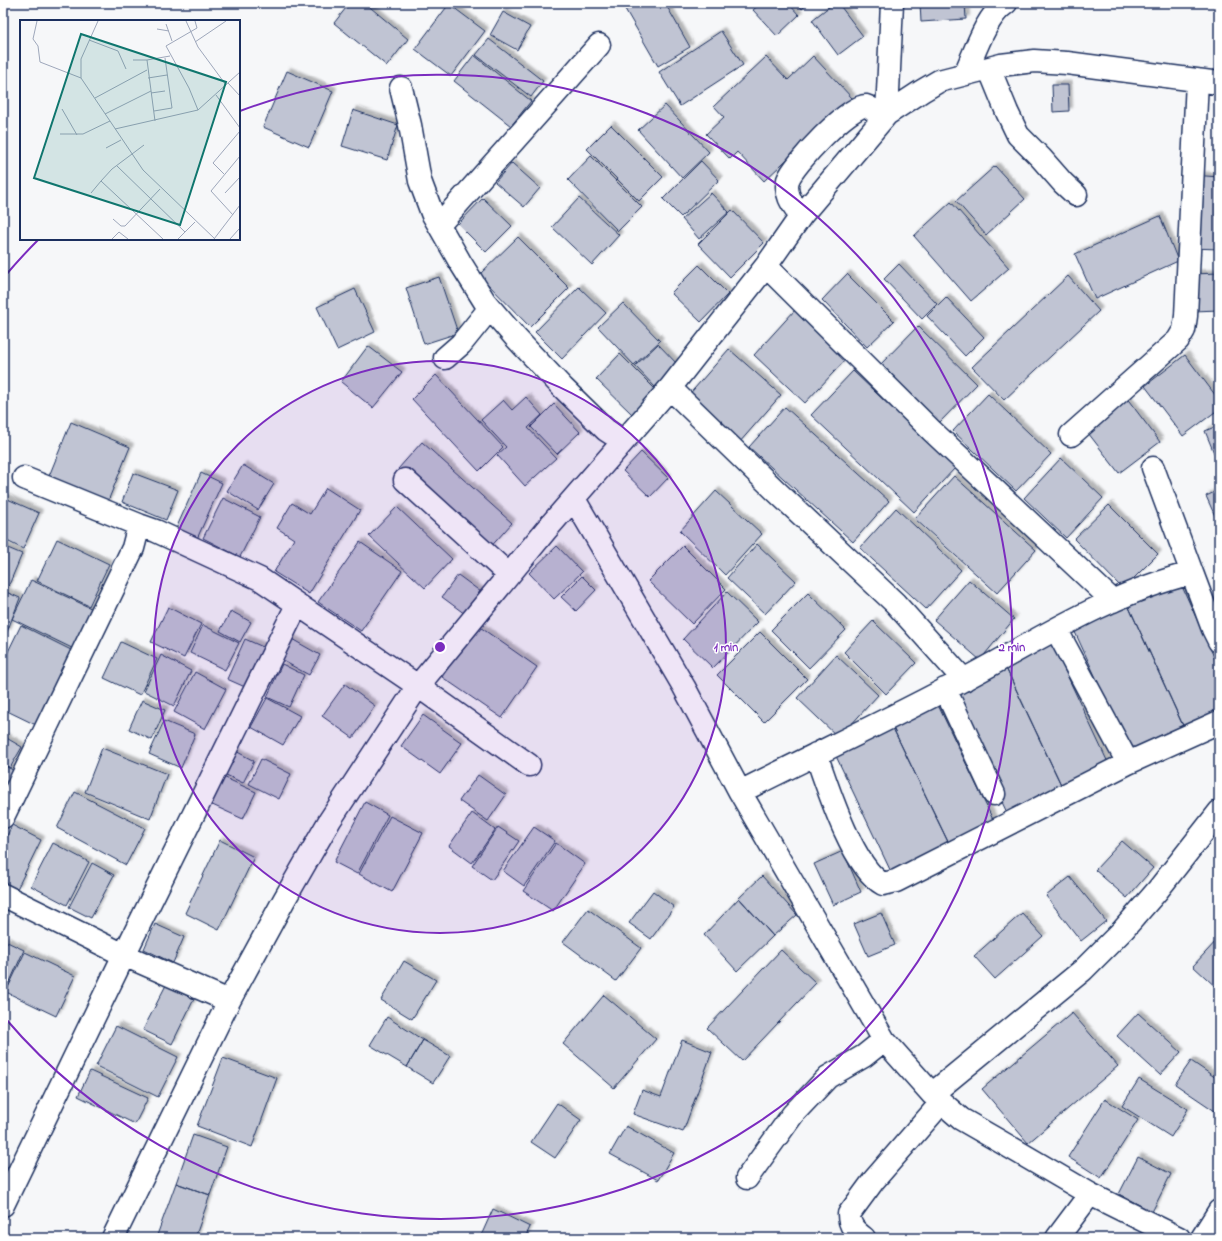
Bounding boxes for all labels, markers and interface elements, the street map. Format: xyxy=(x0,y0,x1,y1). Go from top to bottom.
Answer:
inset map xyxy=(20,20,240,240)
text: 1 min xyxy=(714,639,738,657)
text: 2 min xyxy=(998,639,1025,657)
centre of rings xyxy=(433,640,447,654)

